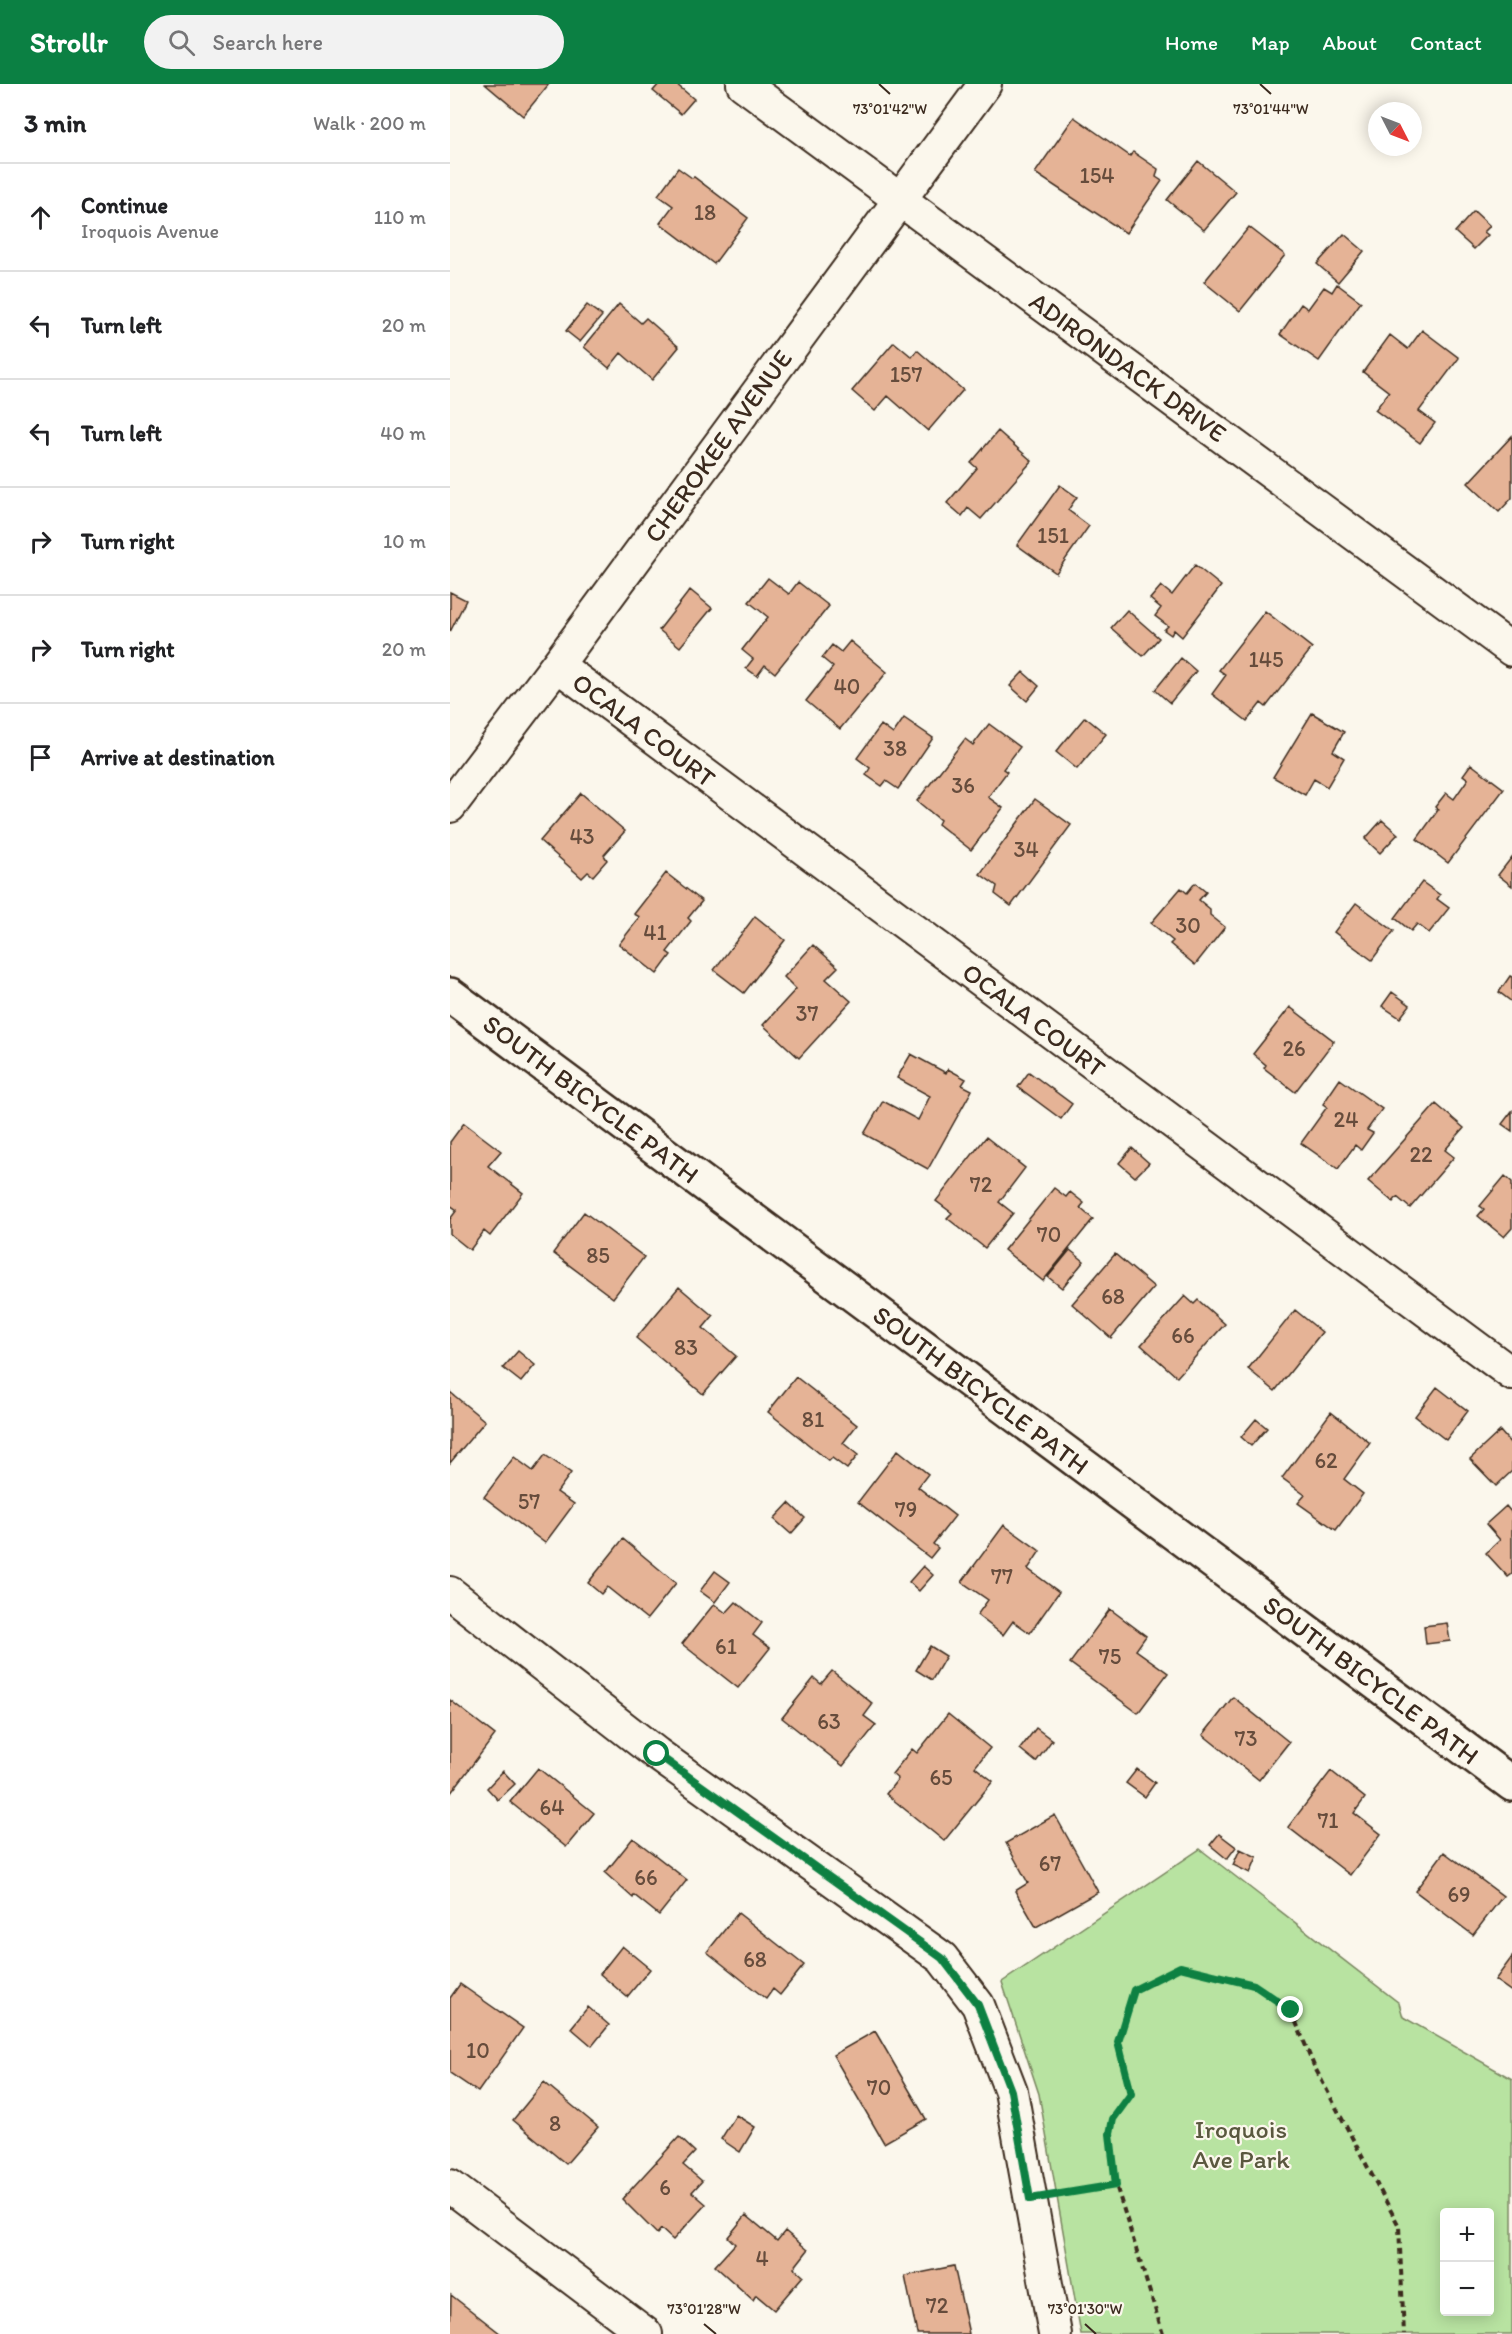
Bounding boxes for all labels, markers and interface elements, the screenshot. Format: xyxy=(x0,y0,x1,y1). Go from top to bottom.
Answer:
search box xyxy=(144,15,564,69)
text: Strollr xyxy=(30,25,108,59)
icon: search xyxy=(165,26,198,59)
text: Search here xyxy=(213,29,323,56)
text: Home xyxy=(1165,30,1218,55)
text: Map xyxy=(1251,30,1290,55)
text: About xyxy=(1323,30,1377,55)
text: Contact xyxy=(1410,30,1482,55)
text: 73°01'42"W xyxy=(853,100,927,118)
text: 73°01'44"W xyxy=(1233,100,1309,118)
north arrow xyxy=(1368,102,1422,156)
text: 3 min xyxy=(24,107,86,139)
text: Walk · 200 m xyxy=(313,111,426,135)
house number: 154 xyxy=(1080,162,1114,189)
text: Continue xyxy=(81,192,168,219)
house number: 18 xyxy=(694,199,716,226)
icon: ahead xyxy=(24,201,57,234)
text: 110 m xyxy=(374,205,426,229)
text: Iroquois Avenue xyxy=(81,219,219,243)
street label: ADIRONDACK DRIVE xyxy=(1023,285,1233,449)
icon: left xyxy=(24,309,57,342)
text: Turn left xyxy=(81,312,162,339)
text: 20 m xyxy=(382,313,426,337)
street label: CHEROKEE AVENUE xyxy=(637,343,799,549)
house number: 157 xyxy=(890,361,922,388)
icon: left xyxy=(24,417,57,450)
text: Turn left xyxy=(81,420,162,447)
text: 40 m xyxy=(380,421,426,445)
house number: 151 xyxy=(1037,522,1069,549)
icon: right xyxy=(24,525,57,558)
text: Turn right xyxy=(81,528,175,555)
text: 10 m xyxy=(383,529,426,553)
icon: right xyxy=(24,633,57,666)
text: Turn right xyxy=(81,636,175,663)
text: 20 m xyxy=(382,637,426,661)
house number: 145 xyxy=(1249,646,1283,673)
street label: OCALA COURT xyxy=(566,666,722,794)
house number: 40 xyxy=(834,673,860,700)
house number: 38 xyxy=(883,735,907,762)
icon: arrive xyxy=(24,741,57,774)
text: Arrive at destination xyxy=(81,744,275,771)
house number: 36 xyxy=(951,772,975,799)
house number: 43 xyxy=(569,823,595,850)
house number: 34 xyxy=(1013,836,1039,863)
house number: 30 xyxy=(1175,912,1201,939)
house number: 41 xyxy=(643,919,667,946)
street label: OCALA COURT xyxy=(956,956,1112,1084)
house number: 37 xyxy=(796,1000,819,1027)
street label: SOUTH BICYCLE PATH xyxy=(477,1007,705,1191)
house number: 26 xyxy=(1282,1035,1306,1062)
house number: 24 xyxy=(1334,1106,1358,1133)
house number: 22 xyxy=(1409,1141,1433,1168)
house number: 72 xyxy=(970,1171,993,1198)
house number: 70 xyxy=(1037,1221,1061,1248)
house number: 85 xyxy=(586,1242,610,1269)
house number: 68 xyxy=(1101,1283,1125,1310)
street label: SOUTH BICYCLE PATH xyxy=(867,1298,1095,1482)
house number: 66 xyxy=(1171,1322,1195,1349)
house number: 83 xyxy=(674,1334,698,1361)
house number: 81 xyxy=(802,1406,824,1433)
house number: 62 xyxy=(1314,1447,1338,1474)
house number: 57 xyxy=(518,1488,540,1515)
house number: 79 xyxy=(895,1496,917,1523)
house number: 77 xyxy=(991,1563,1013,1590)
street label: SOUTH BICYCLE PATH xyxy=(1257,1588,1485,1772)
house number: 61 xyxy=(715,1633,737,1660)
house number: 75 xyxy=(1099,1643,1121,1670)
house number: 63 xyxy=(817,1708,841,1735)
house number: 73 xyxy=(1235,1725,1257,1752)
route start xyxy=(643,1740,669,1766)
house number: 65 xyxy=(929,1764,953,1791)
house number: 64 xyxy=(540,1794,564,1821)
house number: 71 xyxy=(1317,1807,1339,1834)
house number: 67 xyxy=(1039,1850,1061,1877)
house number: 66 xyxy=(634,1864,658,1891)
house number: 69 xyxy=(1447,1881,1471,1908)
house number: 68 xyxy=(743,1946,767,1973)
route end xyxy=(1277,1996,1303,2022)
house number: 10 xyxy=(466,2037,490,2064)
house number: 70 xyxy=(867,2074,891,2101)
house number: 8 xyxy=(549,2110,561,2137)
park label: Iroquois Ave Park xyxy=(1192,2113,1290,2175)
house number: 6 xyxy=(659,2174,671,2201)
map controls xyxy=(1440,2208,1494,2316)
button: + xyxy=(1440,2208,1494,2262)
house number: 4 xyxy=(755,2245,769,2272)
button: − xyxy=(1440,2262,1494,2316)
house number: 72 xyxy=(926,2292,949,2319)
text: 73°01'28"W xyxy=(667,2300,741,2318)
text: 73°01'30"W xyxy=(1048,2300,1123,2318)

